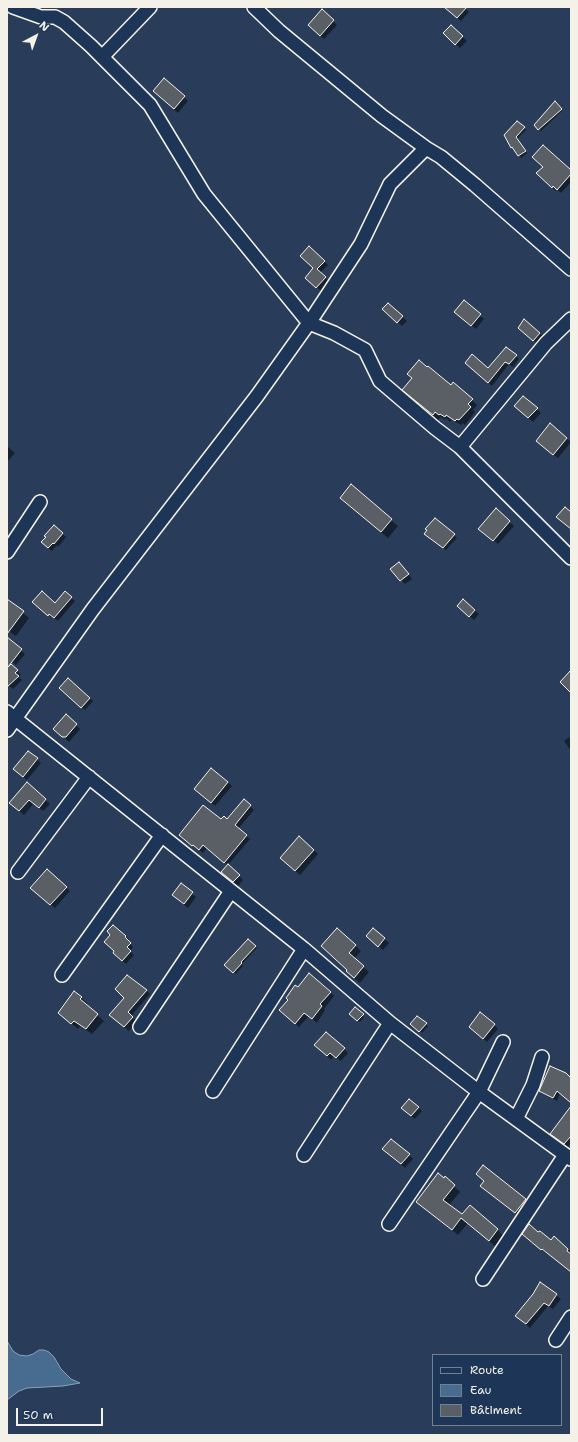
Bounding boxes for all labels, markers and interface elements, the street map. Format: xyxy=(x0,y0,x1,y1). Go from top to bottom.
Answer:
north arrow xyxy=(16,16,56,56)
text: N xyxy=(36,18,52,35)
legend xyxy=(432,1354,562,1426)
text: Route xyxy=(470,1362,504,1378)
text: Eau xyxy=(470,1382,491,1398)
scale bar xyxy=(18,1400,105,1426)
text: Bâtiment xyxy=(470,1402,522,1418)
text: 50 m xyxy=(23,1407,53,1423)

